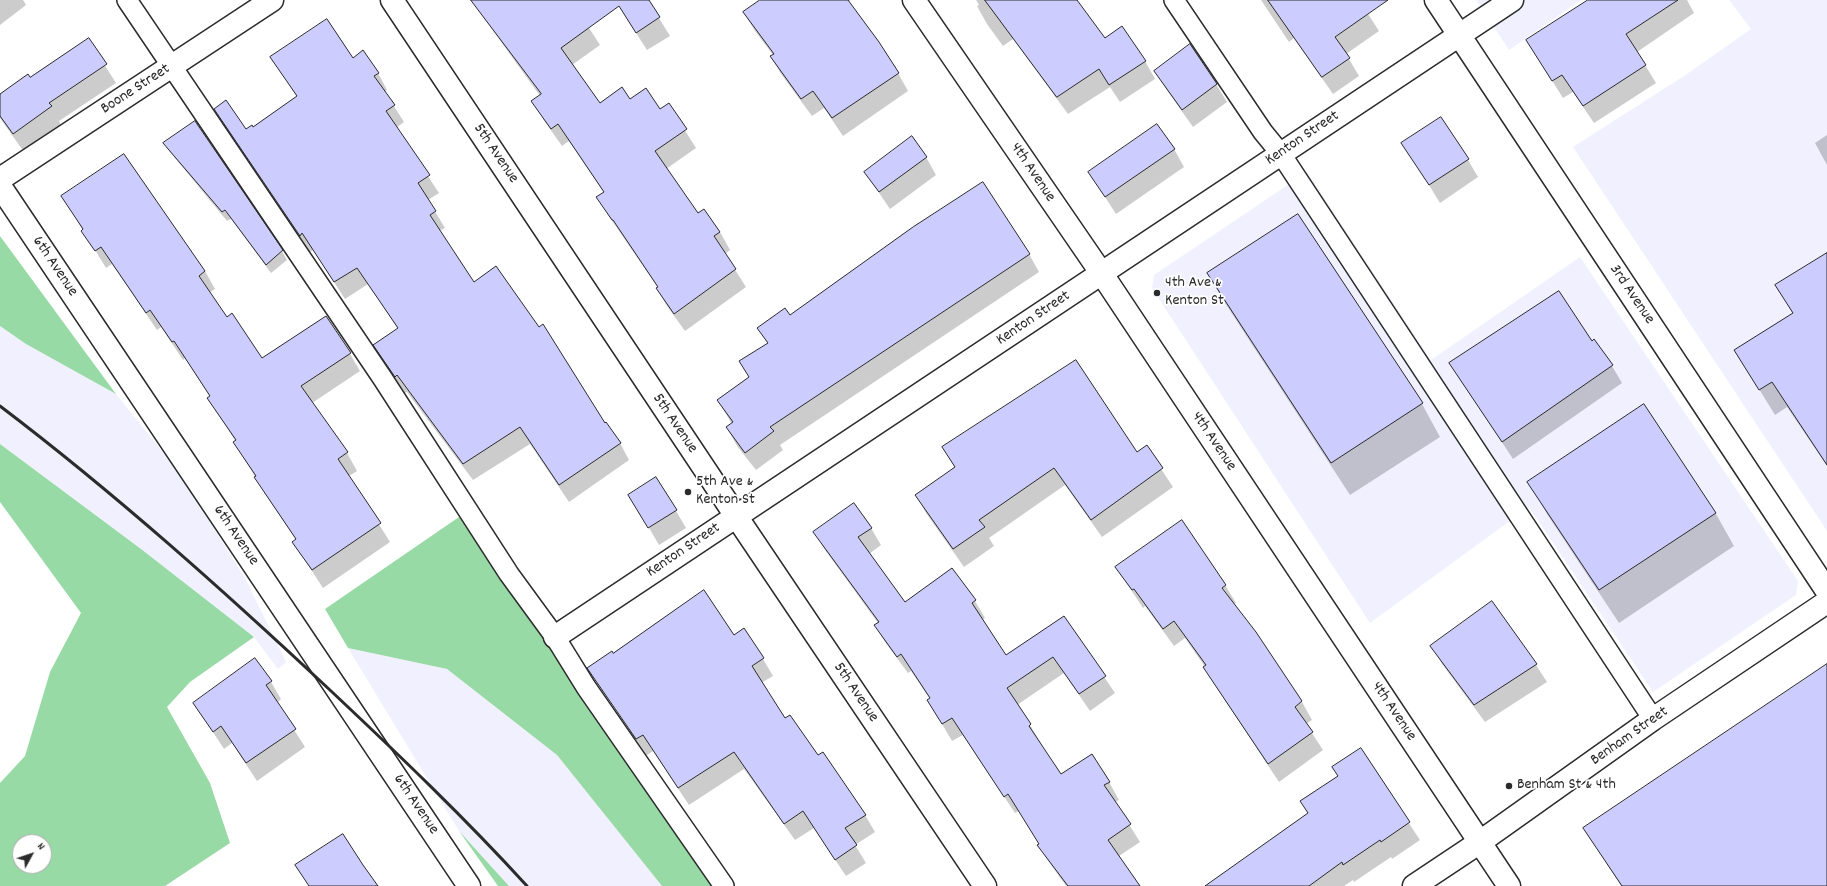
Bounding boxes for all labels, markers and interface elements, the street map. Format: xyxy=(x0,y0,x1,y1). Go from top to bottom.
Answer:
street label: Boone Street xyxy=(98,60,174,120)
street label: Kenton Street xyxy=(1262,107,1344,171)
street label: 5th Avenue xyxy=(468,120,522,188)
street label: 4th Avenue xyxy=(1005,140,1059,206)
street label: 6th Avenue xyxy=(27,233,81,301)
street label: 3rd Avenue xyxy=(1604,261,1658,329)
place label: 4th Ave & Kenton St xyxy=(1165,274,1224,312)
street label: Kenton Street xyxy=(993,287,1075,351)
marker: 4th Ave & Kenton St xyxy=(1152,288,1162,298)
street label: 5th Avenue xyxy=(647,390,701,458)
street label: 4th Avenue xyxy=(1186,409,1240,475)
place label: 5th Ave & Kenton St xyxy=(696,473,755,511)
marker: 5th Ave & Kenton St xyxy=(683,487,693,497)
street label: 6th Avenue xyxy=(208,502,262,570)
street label: Kenton Street xyxy=(643,519,725,583)
street label: 5th Avenue xyxy=(828,659,882,727)
street label: 4th Avenue xyxy=(1366,679,1420,745)
street label: Benham Street xyxy=(1587,703,1673,771)
street label: 6th Avenue xyxy=(388,771,442,839)
place label: Benham St & 4th xyxy=(1517,776,1616,796)
marker: Benham St & 4th xyxy=(1504,781,1514,791)
north arrow xyxy=(12,834,52,874)
text: N xyxy=(33,840,48,854)

